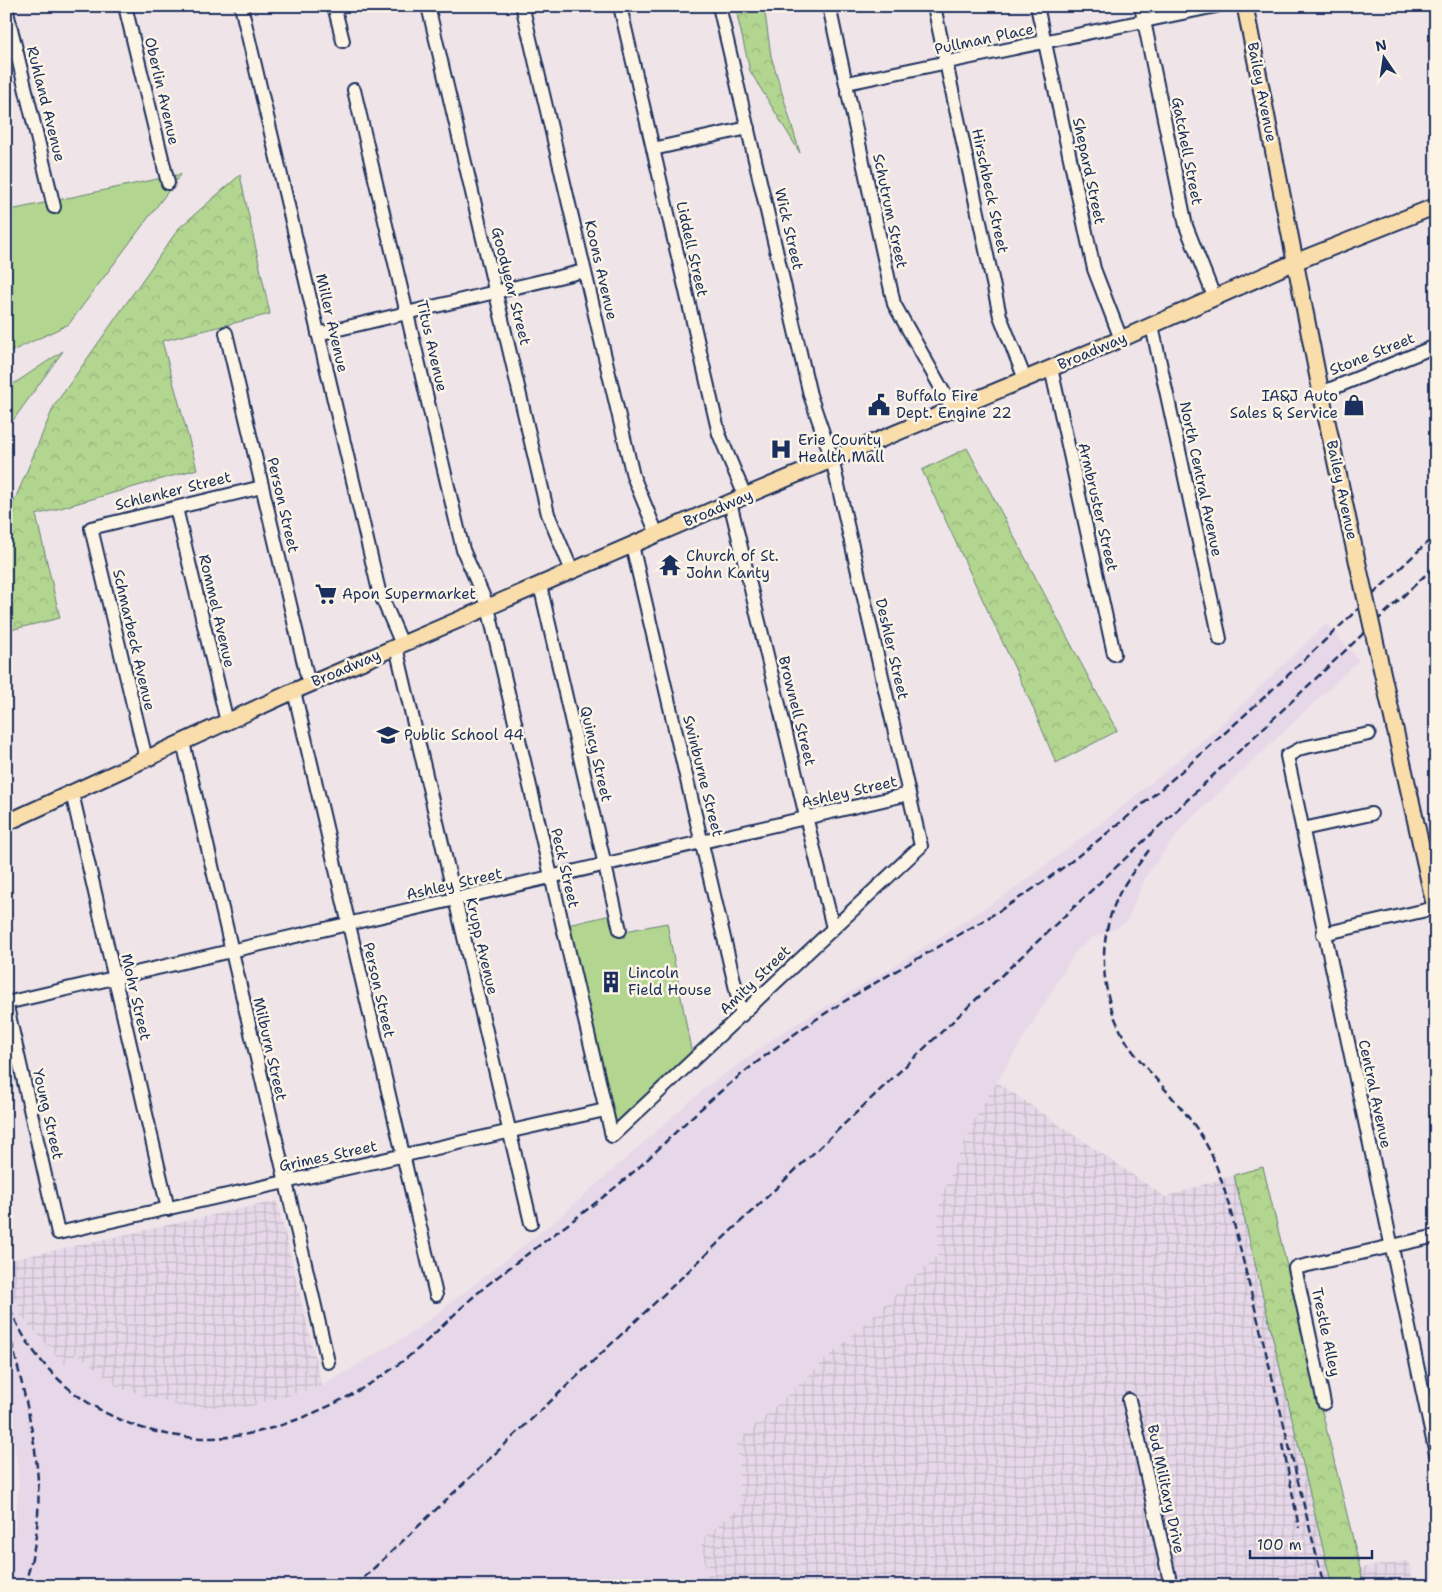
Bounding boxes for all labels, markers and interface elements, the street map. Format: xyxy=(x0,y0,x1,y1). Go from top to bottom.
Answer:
street label: Pullman Place xyxy=(933,19,1035,59)
north arrow xyxy=(1360,32,1410,82)
street label: Oberlin Avenue xyxy=(140,35,184,147)
text: N xyxy=(1374,35,1389,55)
street label: Bailey Avenue xyxy=(1243,40,1281,144)
street label: Ruhland Avenue xyxy=(22,44,70,164)
street label: Gatchell Street xyxy=(1167,95,1207,207)
street label: Shepard Street xyxy=(1068,116,1110,226)
street label: Hirschbeck Street xyxy=(967,127,1013,255)
street label: Schutrum Street xyxy=(868,152,912,270)
street label: Wick Street xyxy=(770,186,808,272)
street label: Liddell Street xyxy=(671,199,713,299)
street label: Koons Avenue xyxy=(580,218,622,322)
street label: Goodyear Street xyxy=(487,225,535,347)
street label: Miller Avenue xyxy=(311,272,353,374)
street label: Titus Avenue xyxy=(412,298,452,394)
street label: Broadway xyxy=(1054,327,1130,375)
street label: Stone Street xyxy=(1326,328,1418,380)
place label: Buffalo Fire Dept. Engine 22 xyxy=(896,386,1012,423)
place label: IA&J Auto Sales & Service xyxy=(1230,386,1338,423)
public building icon: Buffalo Fire Dept. Engine 22 xyxy=(866,392,892,418)
shop icon: IA&J Auto Sales & Service xyxy=(1341,392,1367,418)
street label: North Central Avenue xyxy=(1175,400,1227,558)
place label: Erie County Health Mall xyxy=(798,430,885,467)
hospital icon: Erie County Health Mall xyxy=(768,436,794,462)
street label: Bailey Avenue xyxy=(1322,438,1362,542)
street label: Armbruster Street xyxy=(1073,441,1123,573)
street label: Person Street xyxy=(262,455,304,555)
street label: Schlenker Street xyxy=(113,467,233,515)
street label: Broadway xyxy=(680,484,756,532)
place label: Church of St. John Kanty xyxy=(686,546,779,583)
street label: Rommel Avenue xyxy=(194,552,240,670)
temple icon: Church of St. John Kanty xyxy=(657,552,683,578)
street label: Schmarbeck Avenue xyxy=(108,567,160,713)
supermarket icon: Apon Supermarket xyxy=(313,581,339,607)
place label: Apon Supermarket xyxy=(342,584,476,604)
street label: Deshler Street xyxy=(871,596,913,702)
street label: Broadway xyxy=(308,644,384,692)
street label: Brownell Street xyxy=(774,654,820,768)
street label: Quincy Street xyxy=(575,704,617,804)
street label: Swinburne Street xyxy=(678,713,728,839)
school or university icon: Public School 44 xyxy=(375,722,401,748)
place label: Public School 44 xyxy=(404,725,524,745)
street label: Ashley Street xyxy=(799,771,899,813)
street label: Peck Street xyxy=(546,826,584,910)
street label: Ashley Street xyxy=(404,863,504,905)
street label: Krupp Avenue xyxy=(461,895,503,997)
street label: Person Street xyxy=(358,940,400,1040)
street label: Amity Street xyxy=(715,941,795,1019)
street label: Mohr Street xyxy=(116,952,156,1042)
place label: Lincoln Field House xyxy=(628,963,712,1000)
building icon: Lincoln Field House xyxy=(598,969,624,995)
street label: Milburn Street xyxy=(248,995,292,1103)
street label: Central Avenue xyxy=(1354,1038,1396,1150)
street label: Young Street xyxy=(28,1067,68,1161)
street label: Grimes Street xyxy=(277,1136,379,1176)
street label: Trestle Alley xyxy=(1307,1286,1345,1378)
street label: Bud Military Drive xyxy=(1143,1423,1189,1555)
scale bar xyxy=(1250,1527,1372,1559)
text: 100 m xyxy=(1257,1535,1302,1555)

